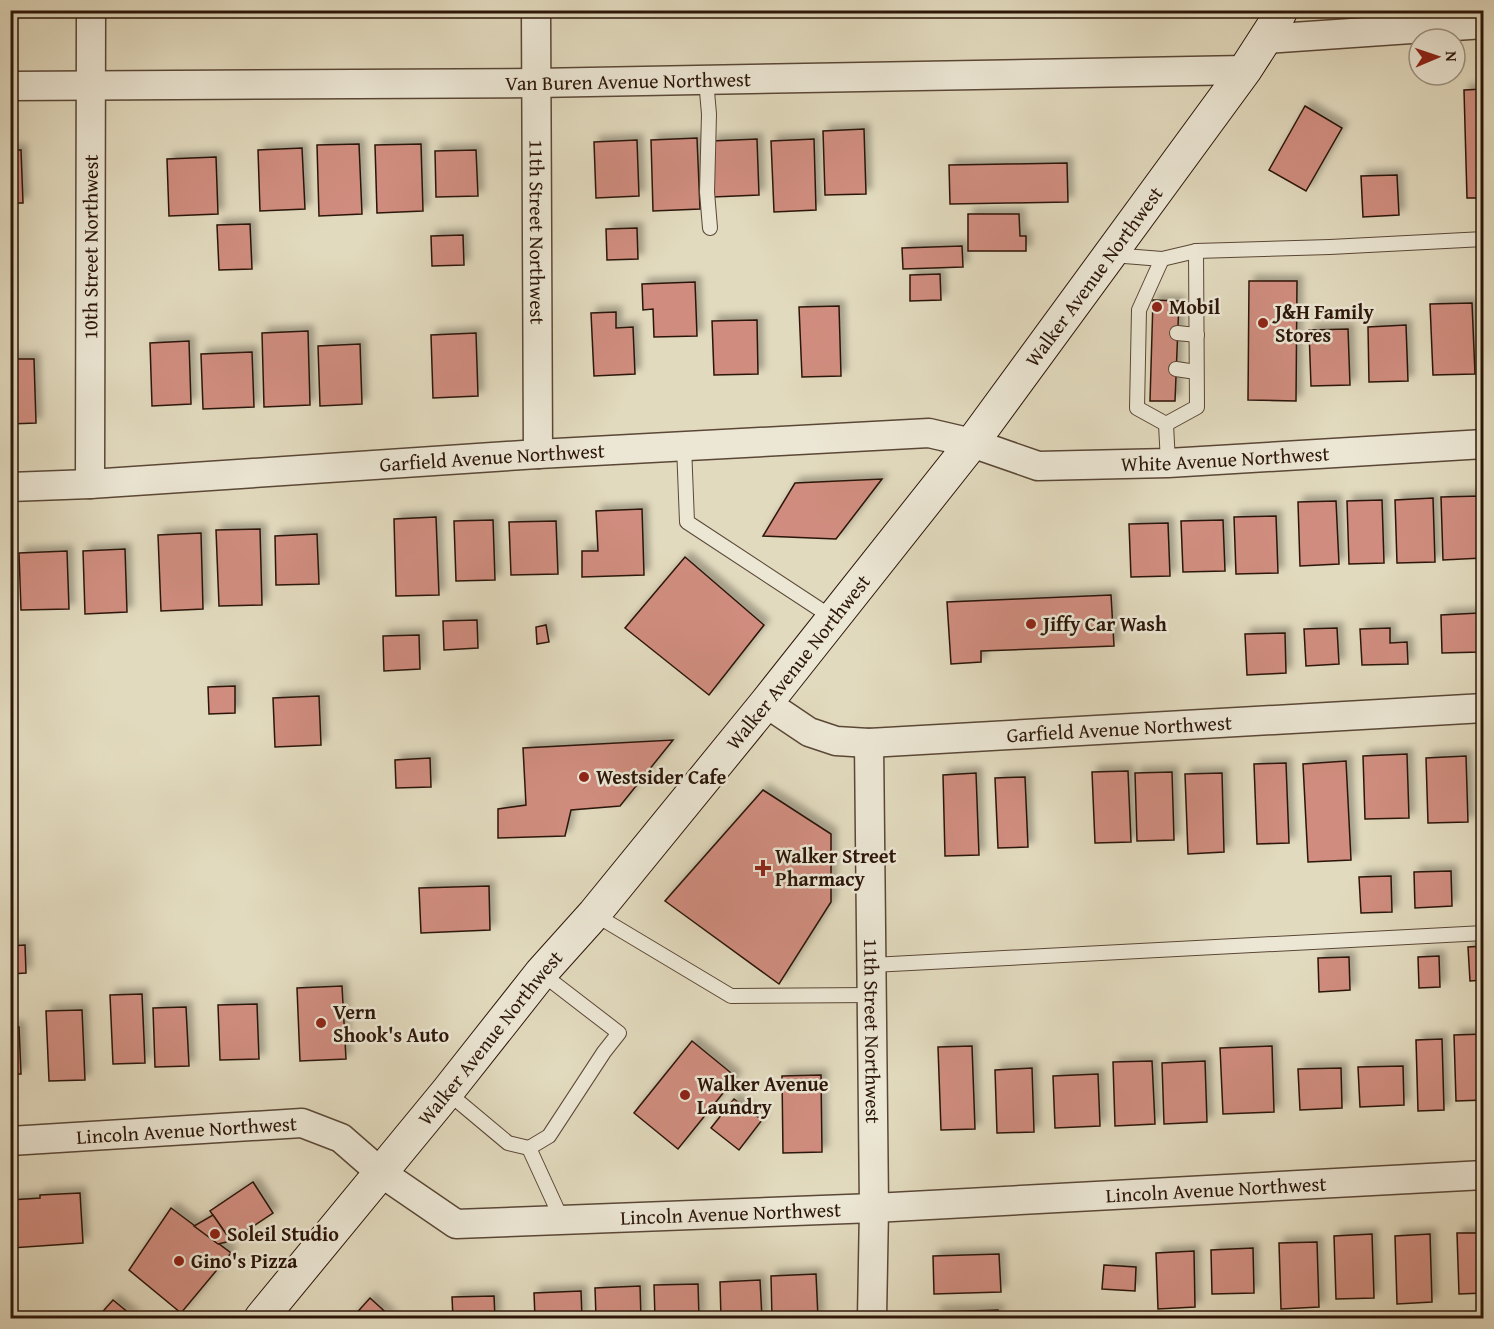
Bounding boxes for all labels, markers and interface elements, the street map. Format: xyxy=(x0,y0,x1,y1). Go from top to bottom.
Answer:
north arrow xyxy=(1407,27,1467,87)
text: N xyxy=(1440,51,1464,63)
street label: Van Buren Avenue Northwest xyxy=(505,64,751,97)
street label: 11th Street Northwest xyxy=(523,139,552,325)
street label: 10th Street Northwest xyxy=(75,154,105,340)
street label: Walker Avenue Northwest xyxy=(1018,180,1169,372)
place label: Mobil xyxy=(1169,292,1220,321)
place label: J&H Family Stores xyxy=(1272,297,1375,349)
marker: Mobil xyxy=(1150,300,1164,314)
marker: J&H Family Stores xyxy=(1256,316,1270,330)
street label: Garfield Avenue Northwest xyxy=(378,435,605,479)
street label: White Avenue Northwest xyxy=(1121,438,1330,478)
street label: Walker Avenue Northwest xyxy=(719,568,877,756)
place label: Jiffy Car Wash xyxy=(1040,609,1167,638)
marker: Jiffy Car Wash xyxy=(1024,617,1038,631)
street label: Garfield Avenue Northwest xyxy=(1006,707,1233,749)
place label: Westsider Cafe xyxy=(596,762,726,791)
marker: Westsider Cafe xyxy=(577,770,591,784)
place label: Walker Street Pharmacy xyxy=(775,841,897,893)
marker: Walker Street Pharmacy xyxy=(756,861,770,875)
street label: 11th Street Northwest xyxy=(857,938,888,1124)
street label: Walker Avenue Northwest xyxy=(410,943,569,1131)
place label: Vern Shook's Auto xyxy=(333,997,449,1049)
marker: Vern Shook's Auto xyxy=(314,1016,328,1030)
place label: Walker Avenue Laundry xyxy=(697,1069,829,1121)
marker: Walker Avenue Laundry xyxy=(678,1088,692,1102)
street label: Lincoln Avenue Northwest xyxy=(75,1108,298,1151)
street label: Lincoln Avenue Northwest xyxy=(1105,1169,1327,1209)
street label: Lincoln Avenue Northwest xyxy=(620,1194,842,1232)
place label: Soleil Studio xyxy=(227,1219,339,1248)
marker: Soleil Studio xyxy=(208,1227,222,1241)
place label: Gino's Pizza xyxy=(191,1246,298,1275)
marker: Gino's Pizza xyxy=(172,1254,186,1268)

